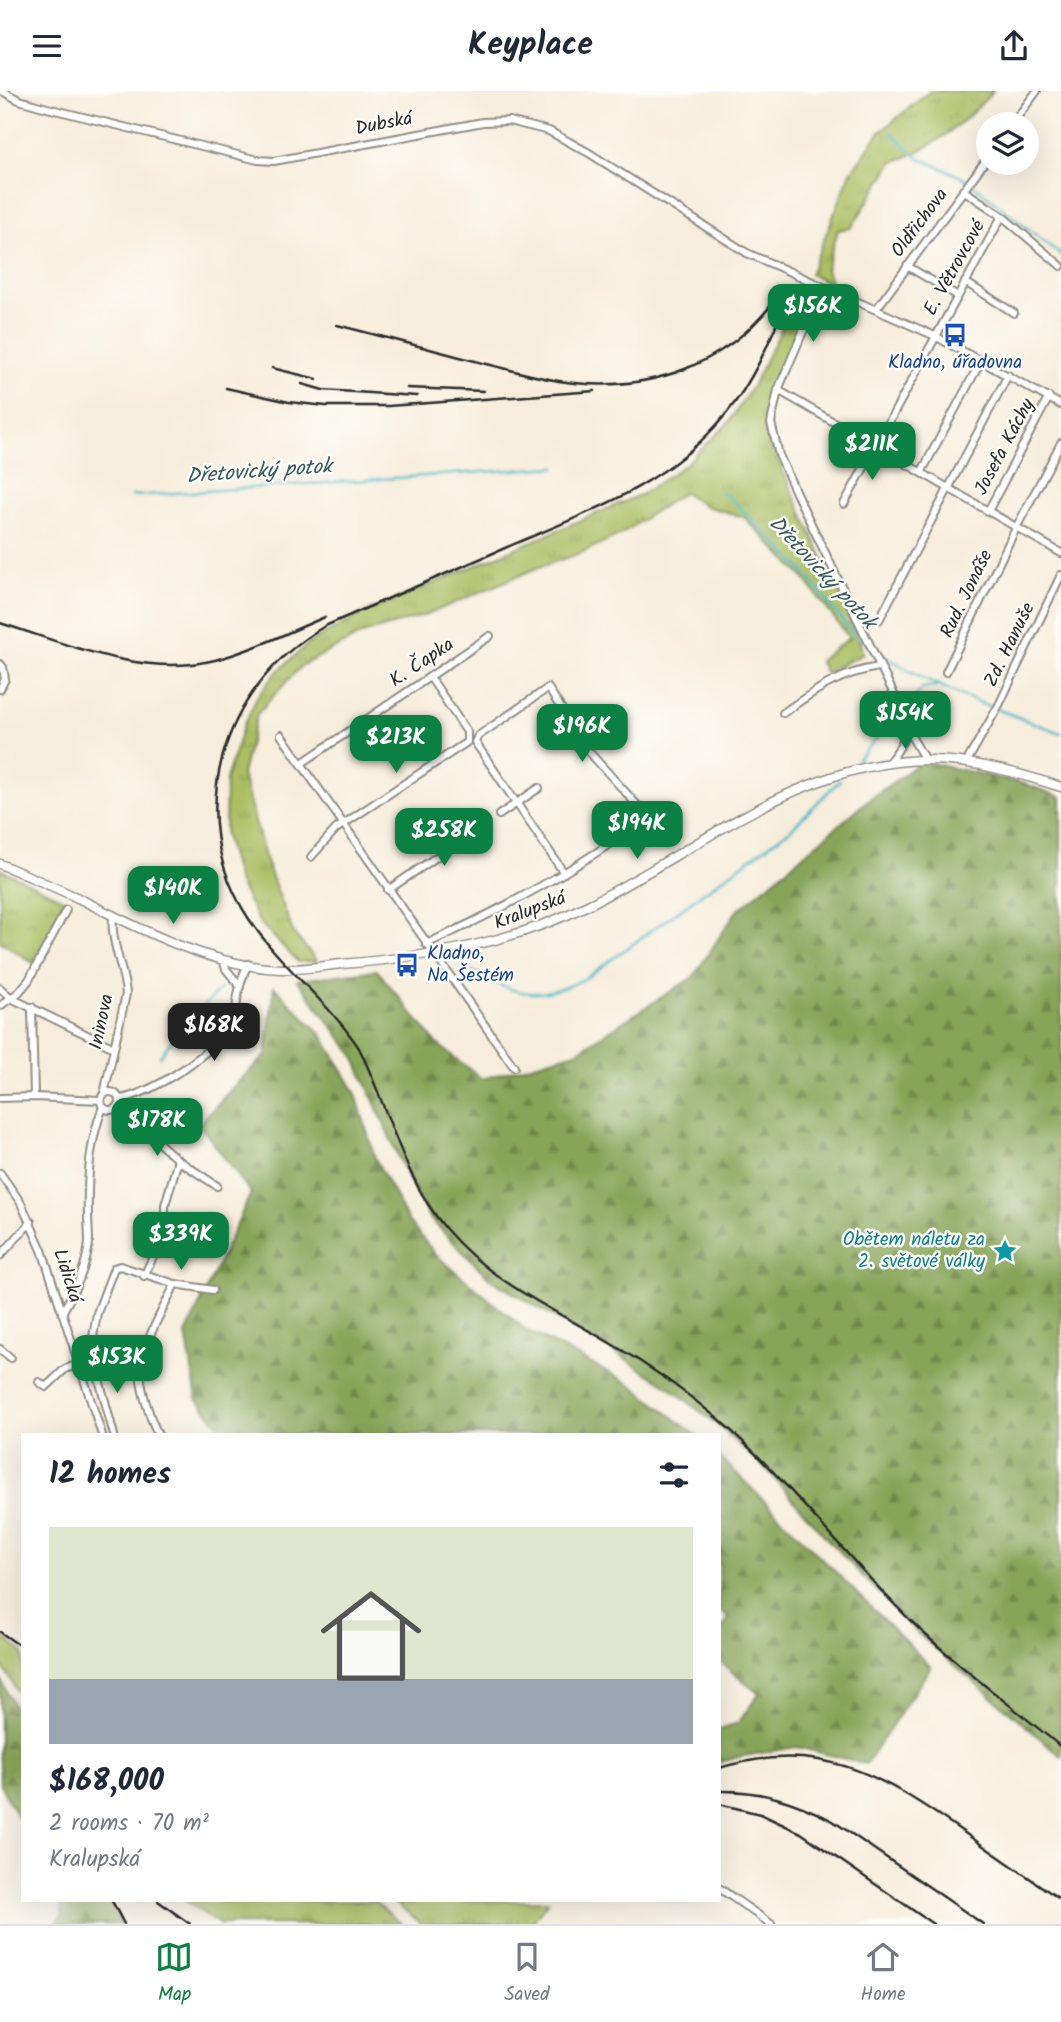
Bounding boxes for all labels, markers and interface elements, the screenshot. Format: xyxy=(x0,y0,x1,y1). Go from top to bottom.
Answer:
text: Keyplace xyxy=(468,20,593,71)
icon: menu xyxy=(28,27,66,65)
icon: share xyxy=(995,27,1033,65)
street label: Dubská xyxy=(353,103,417,144)
map controls xyxy=(976,112,1039,175)
button: layers xyxy=(976,112,1039,175)
street label: Oldřichova xyxy=(884,182,956,264)
street label: E. Větrovcové xyxy=(916,214,994,321)
pin: $156K xyxy=(764,285,862,344)
text: $156K xyxy=(784,289,842,325)
bus stop icon: Kladno, úřadovna xyxy=(941,321,969,349)
place label: Kladno, úřadovna xyxy=(888,348,1022,378)
street label: Josefa Káchy xyxy=(967,392,1044,501)
pin: $211K xyxy=(823,423,921,482)
text: $211K xyxy=(845,427,899,463)
water label: Dřetovický potok xyxy=(185,450,336,494)
water label: Dřetovický potok xyxy=(760,508,886,640)
street label: Rud. Jonáše xyxy=(933,544,1002,643)
street label: Zd. Hanuše xyxy=(977,597,1044,692)
street label: K. Čapka xyxy=(384,630,460,696)
pin: $154K xyxy=(856,691,954,751)
text: $154K xyxy=(876,696,934,732)
pin: $196K xyxy=(533,705,631,764)
text: $196K xyxy=(553,709,611,745)
pin: $213K xyxy=(347,715,445,775)
text: $213K xyxy=(366,720,426,756)
pin: $194K xyxy=(588,801,686,861)
text: $194K xyxy=(608,806,666,842)
pin: $258K xyxy=(395,809,493,868)
text: $258K xyxy=(411,813,477,849)
pin: $140K xyxy=(124,867,222,926)
text: $140K xyxy=(144,871,202,907)
street label: Kralupská xyxy=(489,883,572,938)
place label: Kladno, Na Šestém xyxy=(427,939,514,991)
bus stop icon: Kladno, Na Šestém xyxy=(393,951,421,979)
street label: Ininova xyxy=(81,991,123,1053)
pin: $168K xyxy=(165,1003,263,1063)
text: $168K xyxy=(184,1008,244,1044)
pin: $178K xyxy=(108,1098,206,1158)
text: $178K xyxy=(128,1103,186,1139)
pin: $339K xyxy=(132,1213,230,1272)
text: $339K xyxy=(149,1217,213,1253)
place label: Obětem náletu za 2. světové války xyxy=(843,1225,986,1277)
place icon: Obětem náletu za 2. světové války xyxy=(991,1237,1019,1265)
street label: Lidická xyxy=(44,1245,90,1309)
pin: $153K xyxy=(68,1335,166,1395)
text: $153K xyxy=(88,1340,146,1376)
text: 12 homes xyxy=(49,1451,171,1499)
icon: filters xyxy=(655,1456,693,1494)
icon: home xyxy=(308,1573,434,1699)
text: $168,000 xyxy=(49,1758,164,1806)
text: 2 rooms · 70 m² xyxy=(49,1806,209,1842)
text: Kralupská xyxy=(49,1842,140,1878)
tab: Map xyxy=(155,1938,193,2010)
tab: Saved xyxy=(504,1938,550,2010)
tab: Home xyxy=(860,1938,906,2010)

